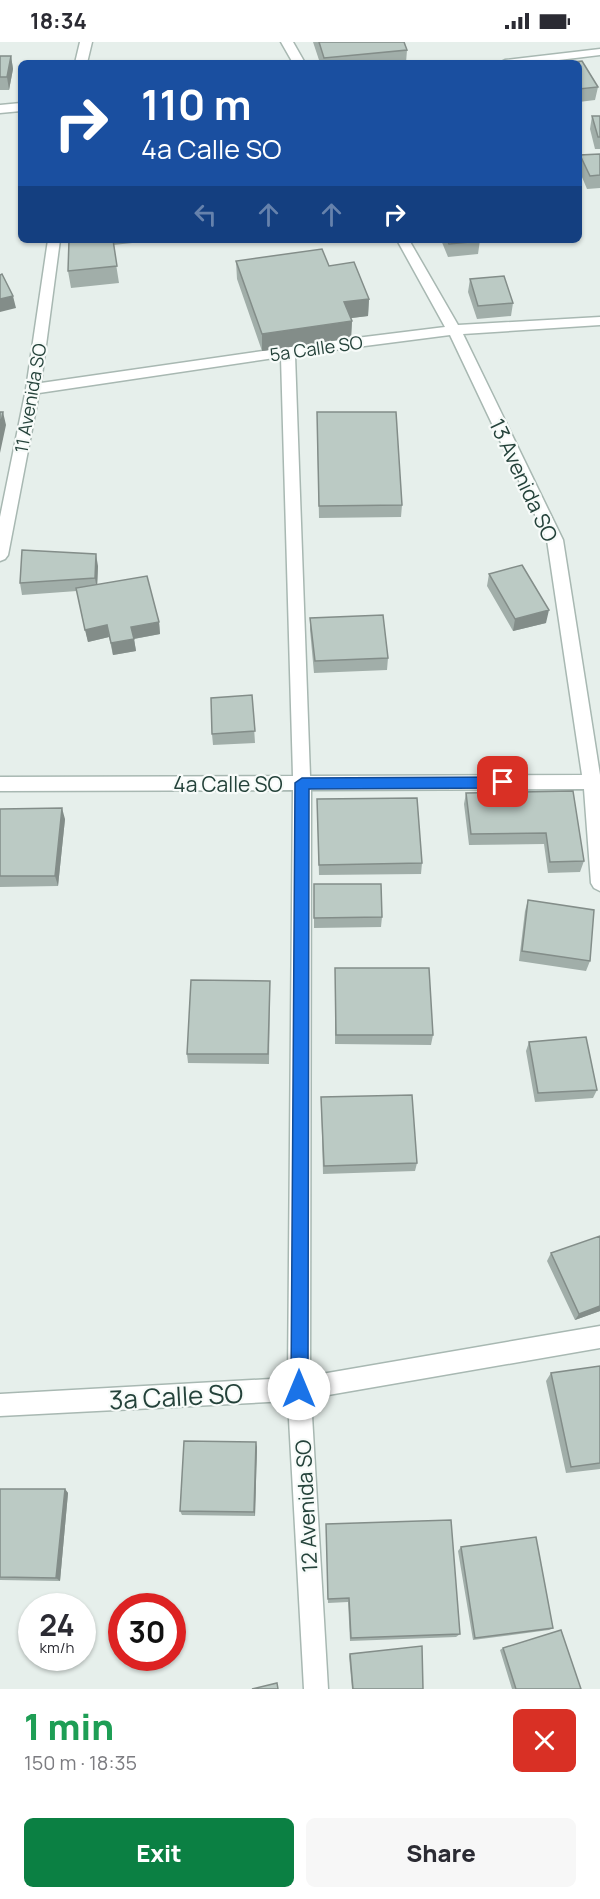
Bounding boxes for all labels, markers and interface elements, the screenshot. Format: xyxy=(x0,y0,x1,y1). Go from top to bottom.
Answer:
text: 18:34 xyxy=(30,6,87,36)
text: 110 m xyxy=(141,75,252,133)
icon: right xyxy=(42,84,120,162)
text: 4a Calle SO xyxy=(141,130,282,167)
icon: left xyxy=(189,198,222,231)
icon: ahead xyxy=(252,198,285,231)
icon: ahead xyxy=(315,198,348,231)
icon: right xyxy=(378,198,411,231)
street label: 5a Calle SO xyxy=(268,330,364,366)
street label: 11 Avenida SO xyxy=(9,341,51,455)
street label: 13 Avenida SO xyxy=(483,414,565,546)
pin xyxy=(477,756,528,807)
icon: arrive xyxy=(486,765,519,798)
street label: 4a Calle SO xyxy=(173,770,283,798)
position arrow xyxy=(267,1357,331,1421)
street label: 3a Calle SO xyxy=(108,1374,244,1417)
street label: 12 Avenida SO xyxy=(289,1439,323,1573)
speed limit sign: 30 xyxy=(108,1593,186,1671)
text: 24 xyxy=(39,1604,75,1645)
text: km/h xyxy=(40,1637,74,1658)
text: 1 min xyxy=(24,1702,114,1751)
button: close xyxy=(513,1709,576,1772)
text: 150 m · 18:35 xyxy=(24,1749,137,1776)
button: Exit xyxy=(24,1818,294,1887)
button: Share xyxy=(306,1818,576,1887)

